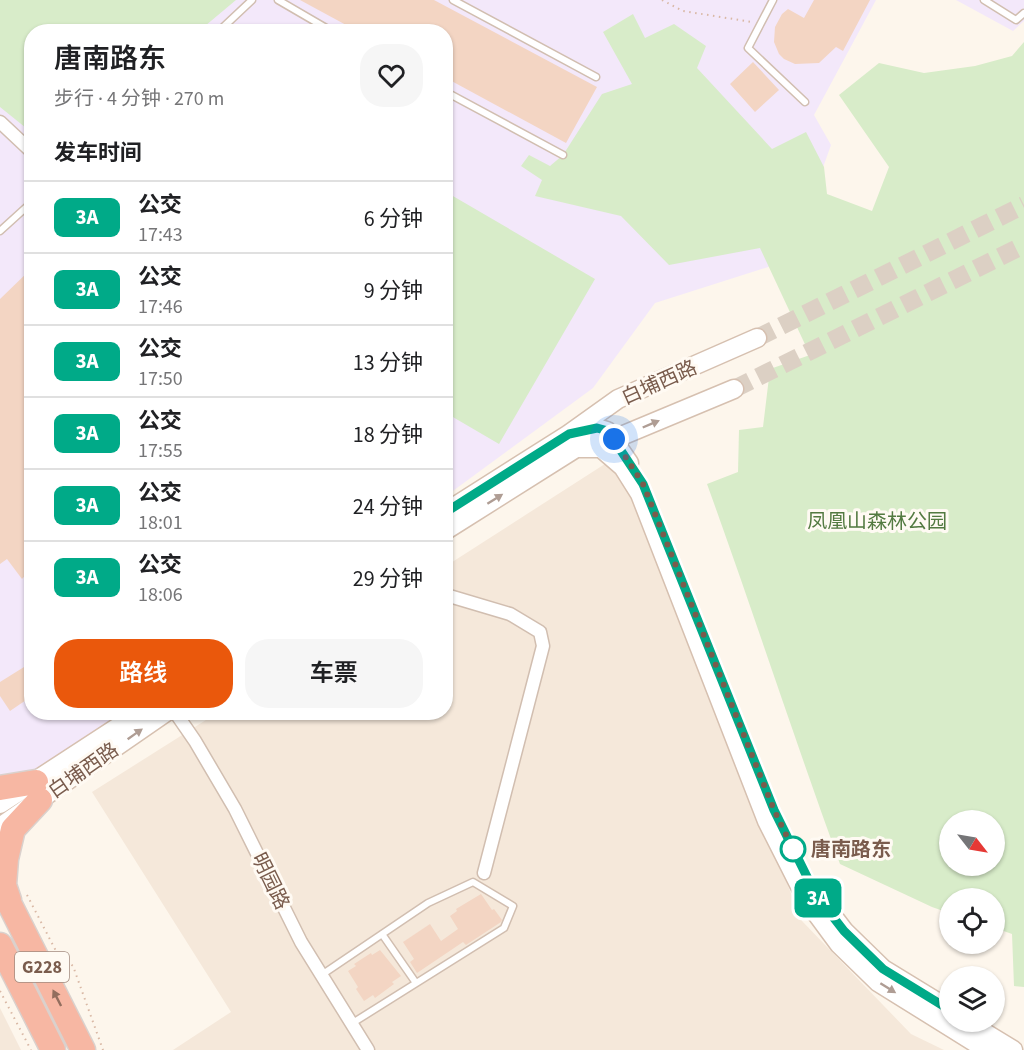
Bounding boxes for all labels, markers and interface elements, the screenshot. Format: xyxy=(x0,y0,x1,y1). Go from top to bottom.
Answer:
text: 唐南路东 xyxy=(54,39,166,79)
button: heart xyxy=(360,44,423,107)
text: 步行 · 4 分钟 · 270 m xyxy=(54,85,224,113)
text: 发车时间 xyxy=(54,137,142,169)
text: 公交 xyxy=(138,189,182,221)
text: 3A xyxy=(75,202,99,232)
text: 6 分钟 xyxy=(364,203,423,235)
text: 17:43 xyxy=(138,221,183,249)
text: 公交 xyxy=(138,261,182,293)
text: 3A xyxy=(75,274,99,304)
text: 9 分钟 xyxy=(364,275,423,307)
text: 17:46 xyxy=(138,293,183,321)
text: 公交 xyxy=(138,333,182,365)
text: 3A xyxy=(75,346,99,376)
text: 13 分钟 xyxy=(353,347,423,379)
street label: 白埔西路 xyxy=(617,354,702,412)
text: 17:50 xyxy=(138,365,183,393)
text: 公交 xyxy=(138,405,182,437)
text: 3A xyxy=(75,418,99,448)
text: 18 分钟 xyxy=(353,419,423,451)
one-way arrow xyxy=(642,419,660,428)
your location xyxy=(599,424,629,454)
text: 17:55 xyxy=(138,437,183,465)
text: 公交 xyxy=(138,477,182,509)
text: 3A xyxy=(75,490,99,520)
text: 24 分钟 xyxy=(353,491,423,523)
one-way arrow xyxy=(487,493,503,504)
park label: 凤凰山森林公园 xyxy=(807,508,947,536)
text: 18:01 xyxy=(138,509,183,537)
text: 公交 xyxy=(138,549,182,581)
text: 3A xyxy=(75,562,99,592)
text: 29 分钟 xyxy=(353,563,423,595)
text: 18:06 xyxy=(138,581,183,609)
button: 路线 xyxy=(54,639,233,708)
button: 车票 xyxy=(245,639,423,708)
one-way arrow xyxy=(126,728,142,740)
street label: 白埔西路 xyxy=(43,736,124,805)
north arrow xyxy=(939,810,1005,876)
map controls xyxy=(939,810,1005,1032)
marker: 唐南路东 xyxy=(780,836,806,862)
place label: 唐南路东 xyxy=(811,836,891,864)
street label: 明园路 xyxy=(244,848,296,915)
line badge: 3A xyxy=(791,878,845,918)
text: 3A xyxy=(806,883,830,913)
button: locate xyxy=(939,888,1005,954)
road number: G228 xyxy=(15,952,69,982)
button: layers xyxy=(939,966,1005,1032)
one-way arrow xyxy=(880,982,896,993)
one-way arrow xyxy=(52,989,62,1006)

